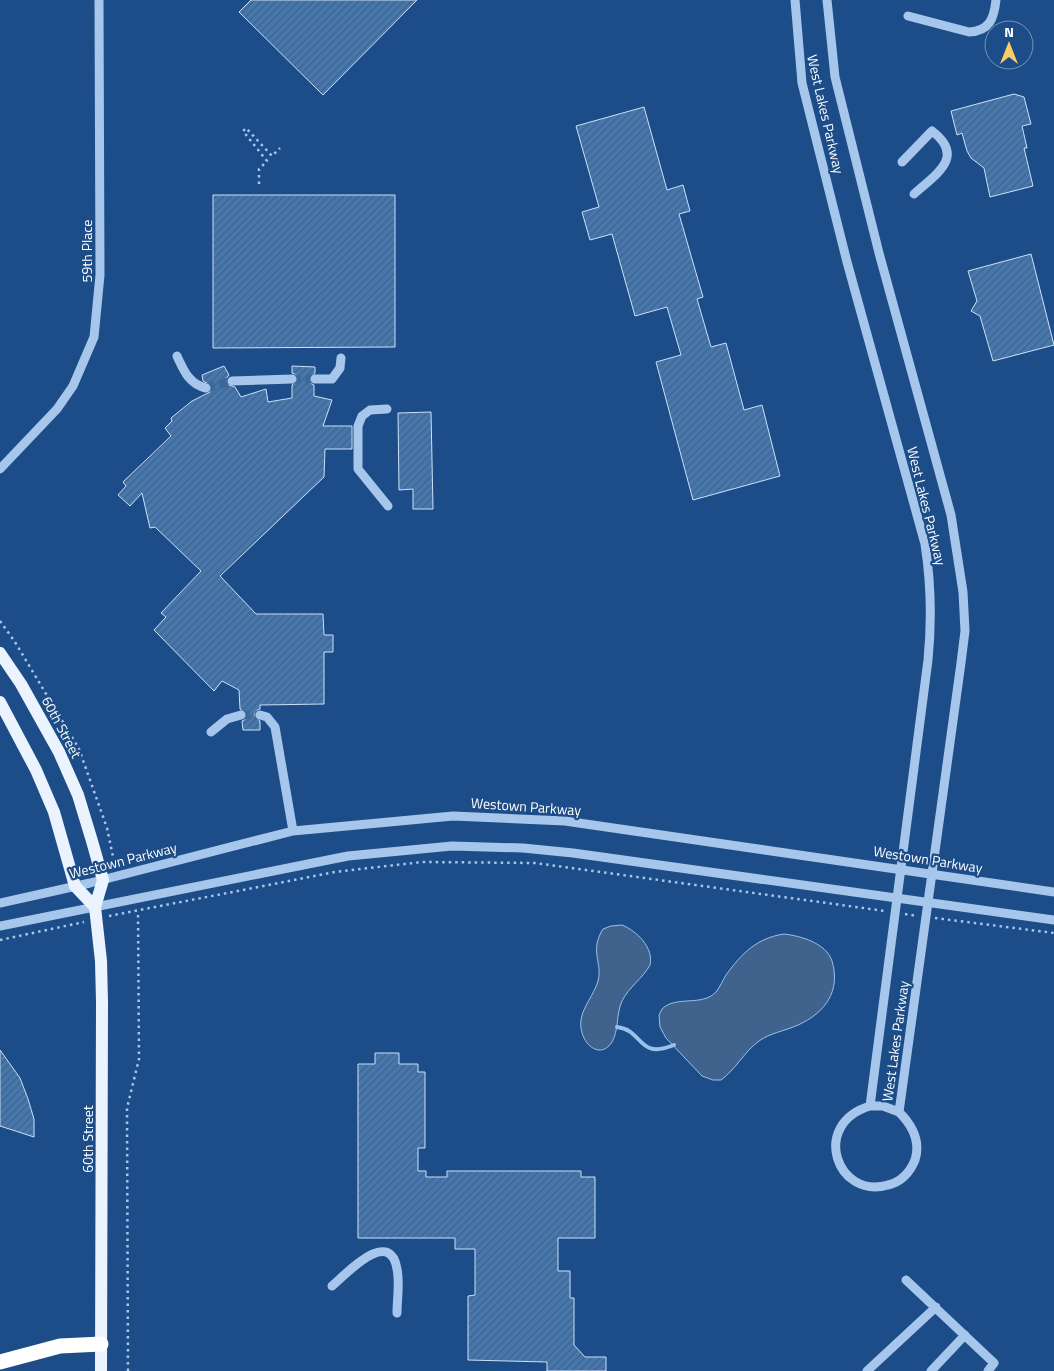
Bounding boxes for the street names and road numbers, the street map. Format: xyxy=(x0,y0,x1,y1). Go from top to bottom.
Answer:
street label: West Lakes Parkway xyxy=(802,52,850,176)
street label: 59th Place xyxy=(76,220,97,282)
street label: West Lakes Parkway xyxy=(902,444,952,568)
street label: 60th Street xyxy=(37,692,87,762)
street label: Westown Parkway xyxy=(470,792,582,820)
street label: Westown Parkway xyxy=(67,836,179,884)
street label: Westown Parkway xyxy=(872,840,984,878)
street label: West Lakes Parkway xyxy=(876,979,914,1103)
street label: 60th Street xyxy=(77,1105,98,1173)

